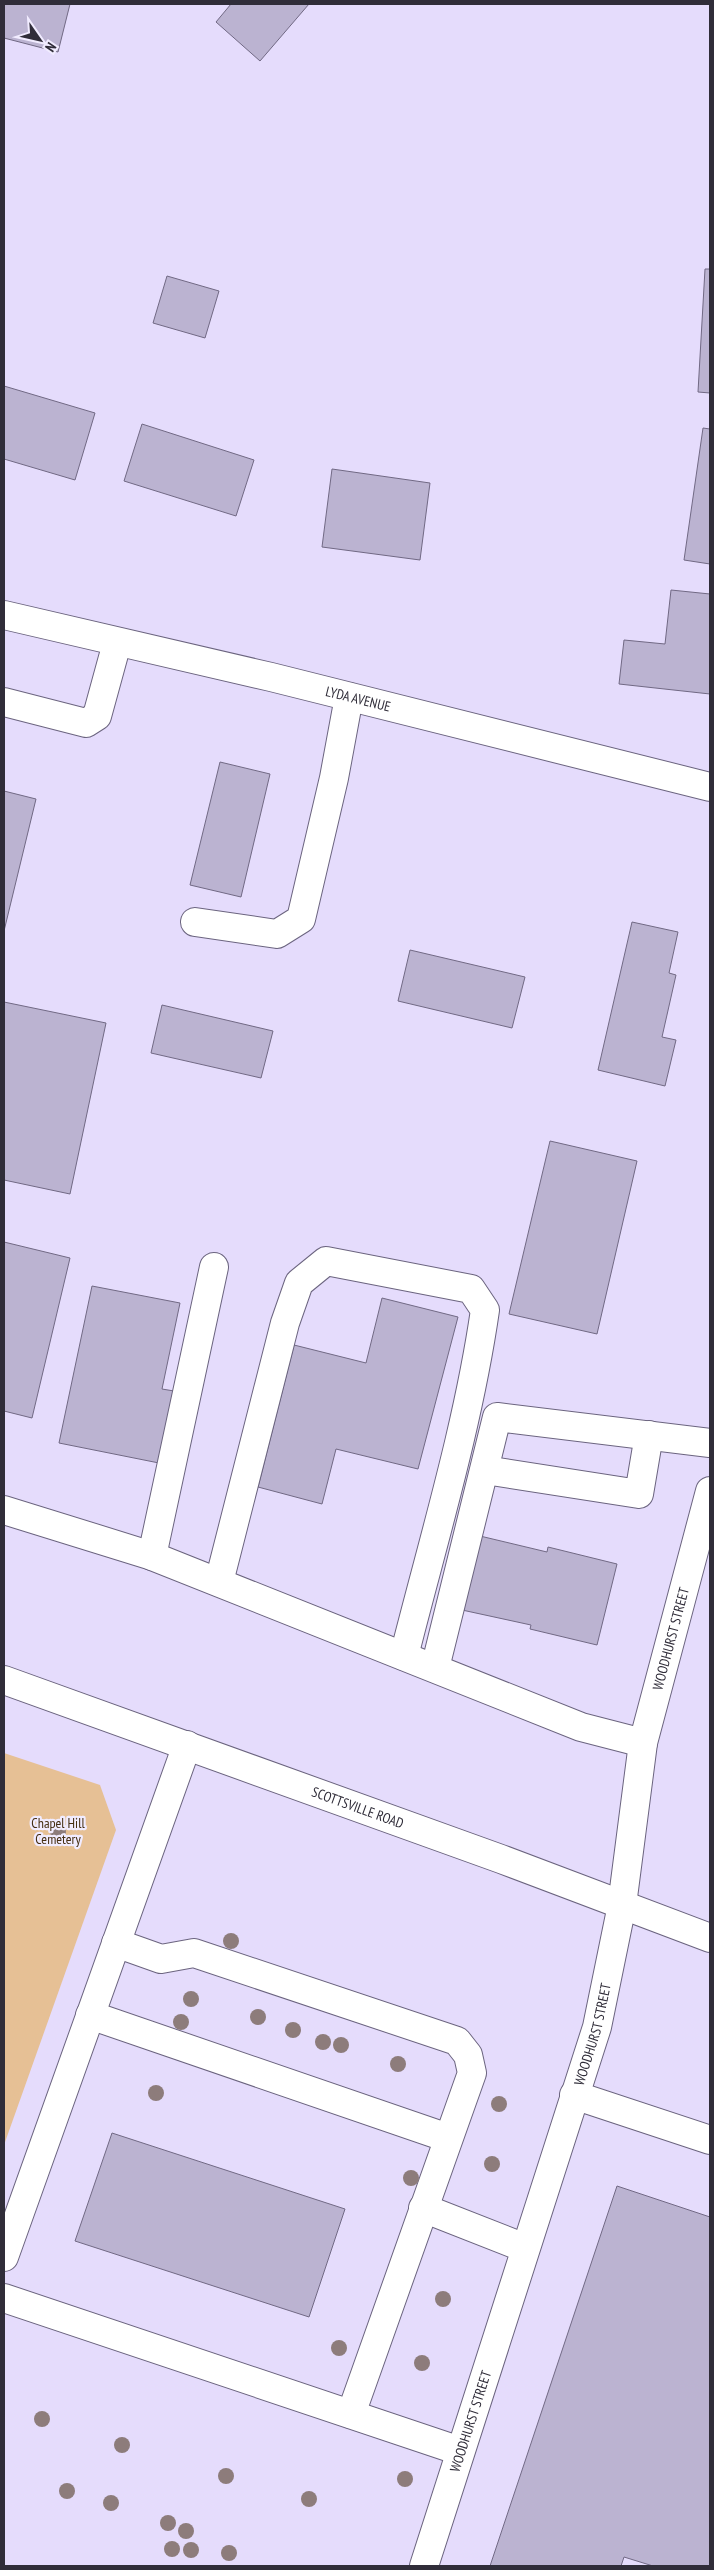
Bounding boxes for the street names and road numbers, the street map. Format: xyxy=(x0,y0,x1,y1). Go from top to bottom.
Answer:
street label: LYDA AVENUE xyxy=(324,682,393,716)
street label: WOODHURST STREET xyxy=(649,1585,693,1692)
street label: SCOTTSVILLE ROAD xyxy=(309,1783,406,1832)
street label: WOODHURST STREET xyxy=(570,1981,615,2088)
street label: WOODHURST STREET xyxy=(446,2368,495,2474)

